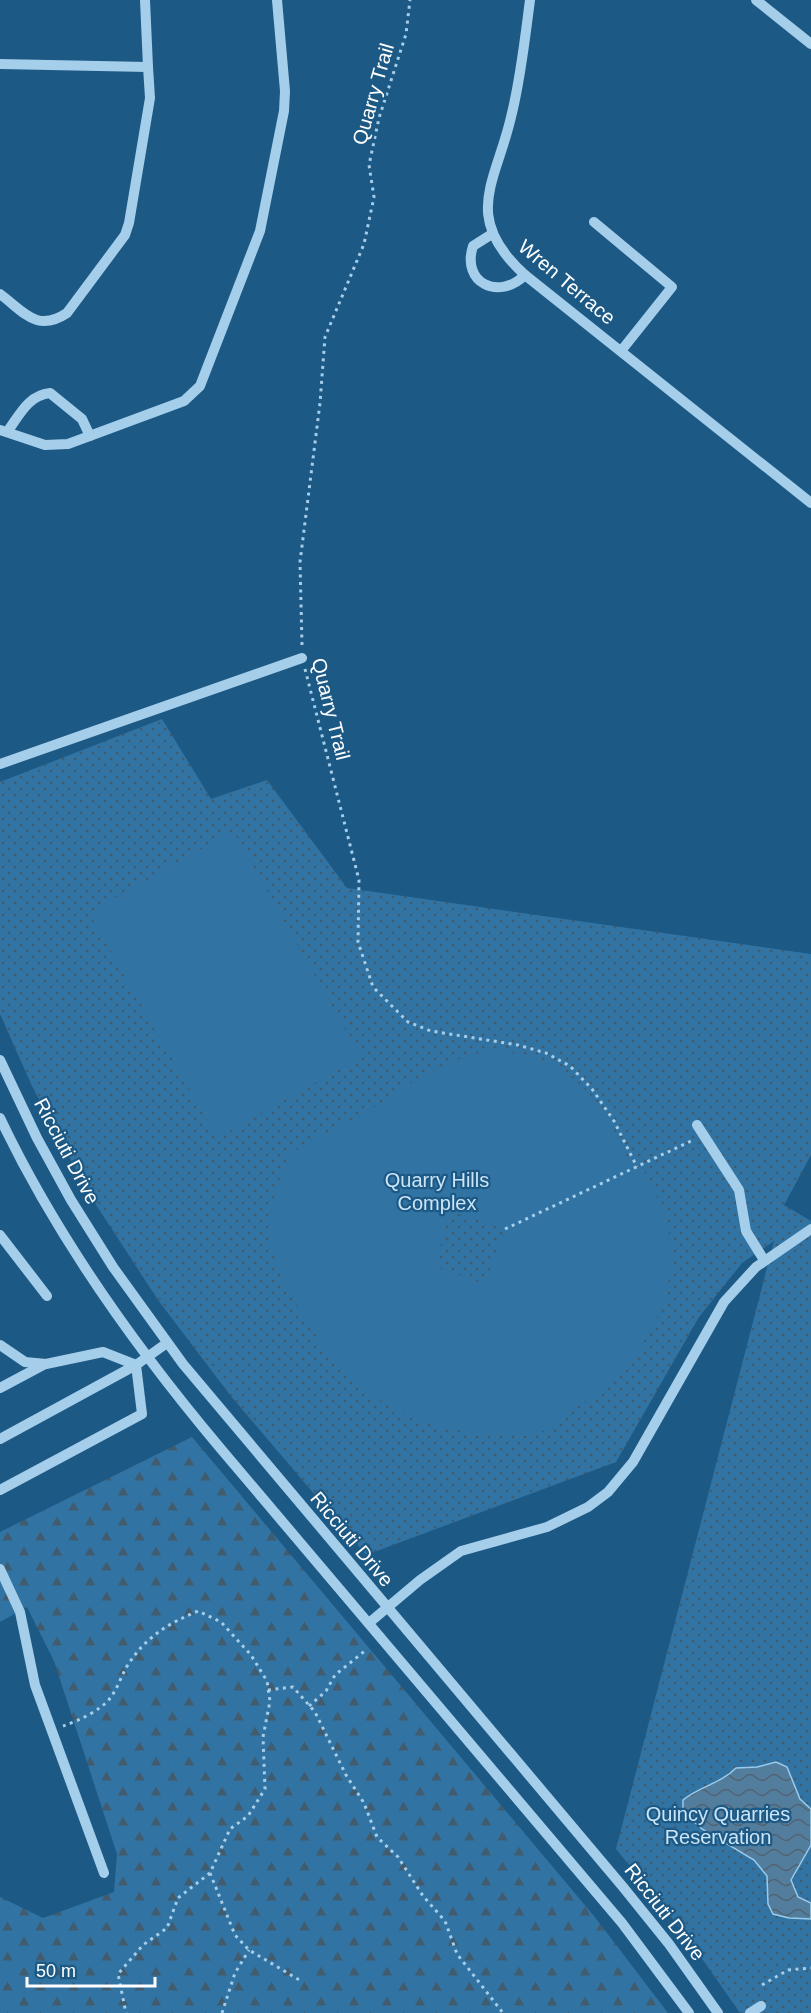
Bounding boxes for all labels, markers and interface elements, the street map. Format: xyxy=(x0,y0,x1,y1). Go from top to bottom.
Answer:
street label: Quarry Trail xyxy=(348,41,398,147)
street label: Wren Terrace xyxy=(514,235,620,329)
street label: Quarry Trail xyxy=(308,656,354,762)
street label: Ricciuti Drive xyxy=(30,1094,104,1208)
park label: Quarry Hills Complex xyxy=(385,1169,489,1214)
street label: Ricciuti Drive xyxy=(306,1487,398,1591)
park label: Quincy Quarries Reservation xyxy=(646,1803,790,1848)
street label: Ricciuti Drive xyxy=(620,1859,710,1965)
scale bar xyxy=(27,1950,154,1988)
text: 50 m xyxy=(36,1961,76,1981)

